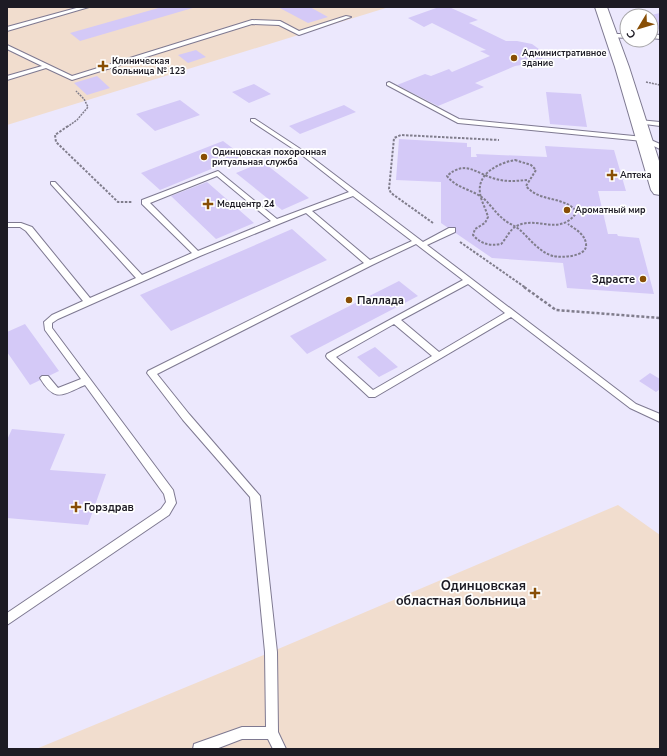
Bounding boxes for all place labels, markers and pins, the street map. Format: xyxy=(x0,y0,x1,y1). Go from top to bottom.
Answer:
place label: Административное здание xyxy=(522,47,607,69)
marker: Административное здание xyxy=(509,53,519,63)
place label: Клиническая больница № 123 xyxy=(112,55,185,77)
marker: Клиническая больница № 123 xyxy=(97,60,109,72)
place label: Одинцовская похоронная ритуальная служба xyxy=(212,146,326,168)
marker: Одинцовская похоронная ритуальная служба xyxy=(199,152,209,162)
place label: Аптека xyxy=(620,169,651,181)
marker: Аптека xyxy=(607,170,617,180)
marker: Медцентр 24 xyxy=(202,198,214,210)
place label: Медцентр 24 xyxy=(217,198,275,210)
place label: Ароматный мир xyxy=(575,204,646,216)
marker: Ароматный мир xyxy=(562,205,572,215)
place label: Здрасте xyxy=(592,272,635,287)
marker: Здрасте xyxy=(638,274,648,284)
place label: Паллада xyxy=(357,293,404,308)
marker: Паллада xyxy=(344,295,354,305)
place label: Горздрав xyxy=(84,500,134,515)
marker: Горздрав xyxy=(71,502,81,512)
place label: Одинцовская областная больница xyxy=(396,577,526,610)
marker: Одинцовская областная больница xyxy=(529,587,541,599)

